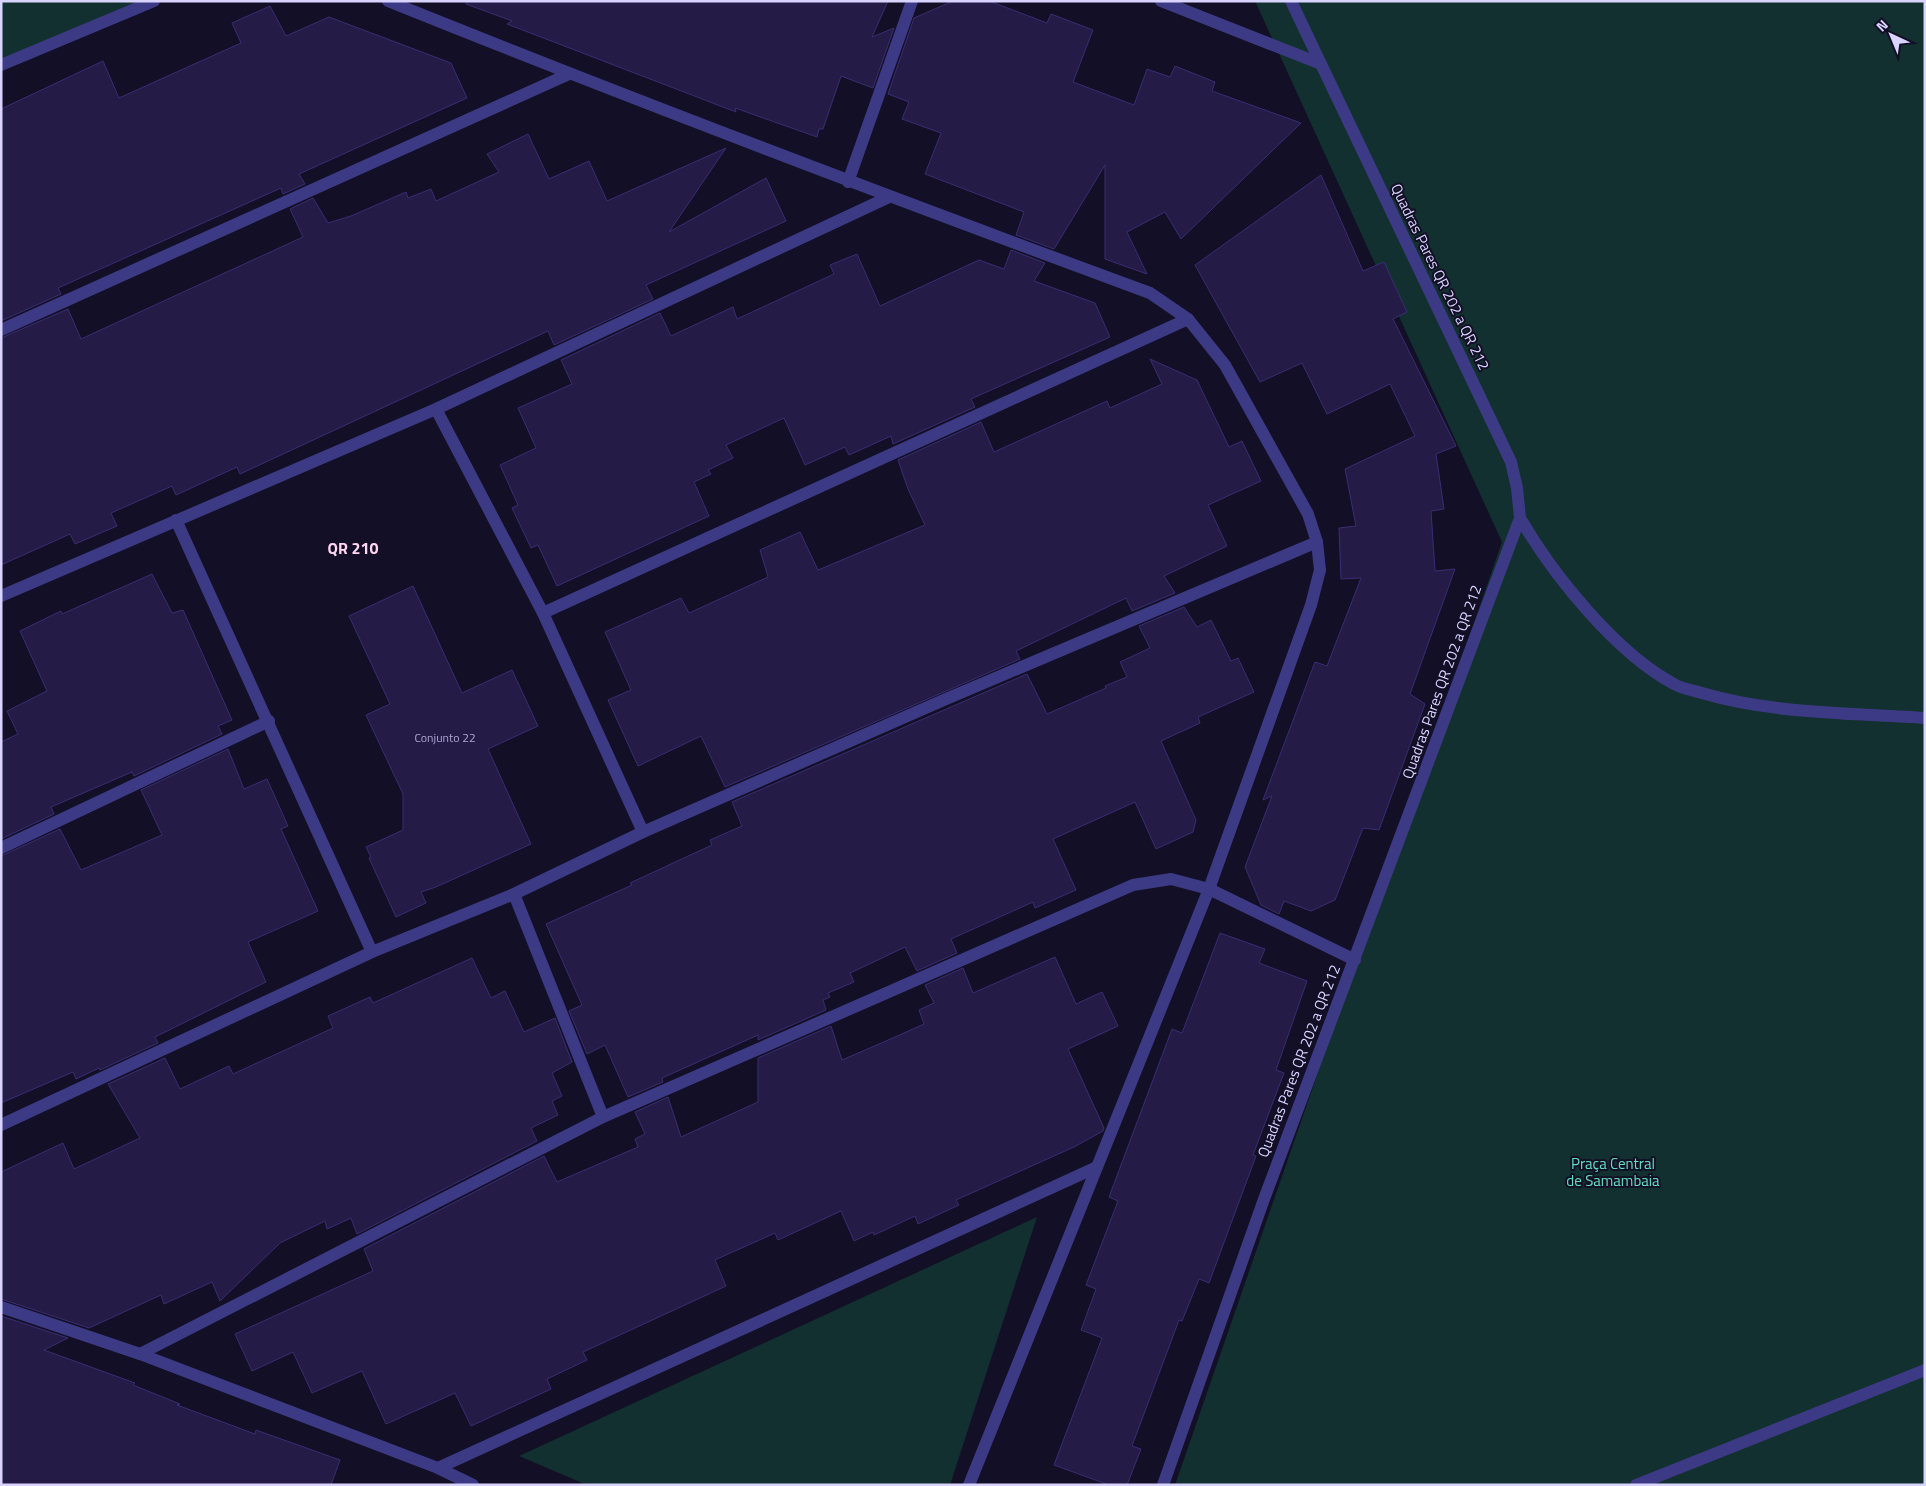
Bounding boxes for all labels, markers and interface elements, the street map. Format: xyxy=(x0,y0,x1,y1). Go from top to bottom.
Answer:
north arrow xyxy=(1866,10,1916,60)
text: N xyxy=(1871,14,1892,36)
street label: Quadras Pares QR 202 a QR 212 xyxy=(1385,180,1496,374)
district label: QR 210 xyxy=(328,536,378,560)
street label: Quadras Pares QR 202 a QR 212 xyxy=(1396,582,1487,782)
house number: Conjunto 22 xyxy=(414,728,476,747)
street label: Quadras Pares QR 202 a QR 212 xyxy=(1251,961,1346,1161)
park label: Praça Central de Samambaia xyxy=(1566,1152,1660,1192)

